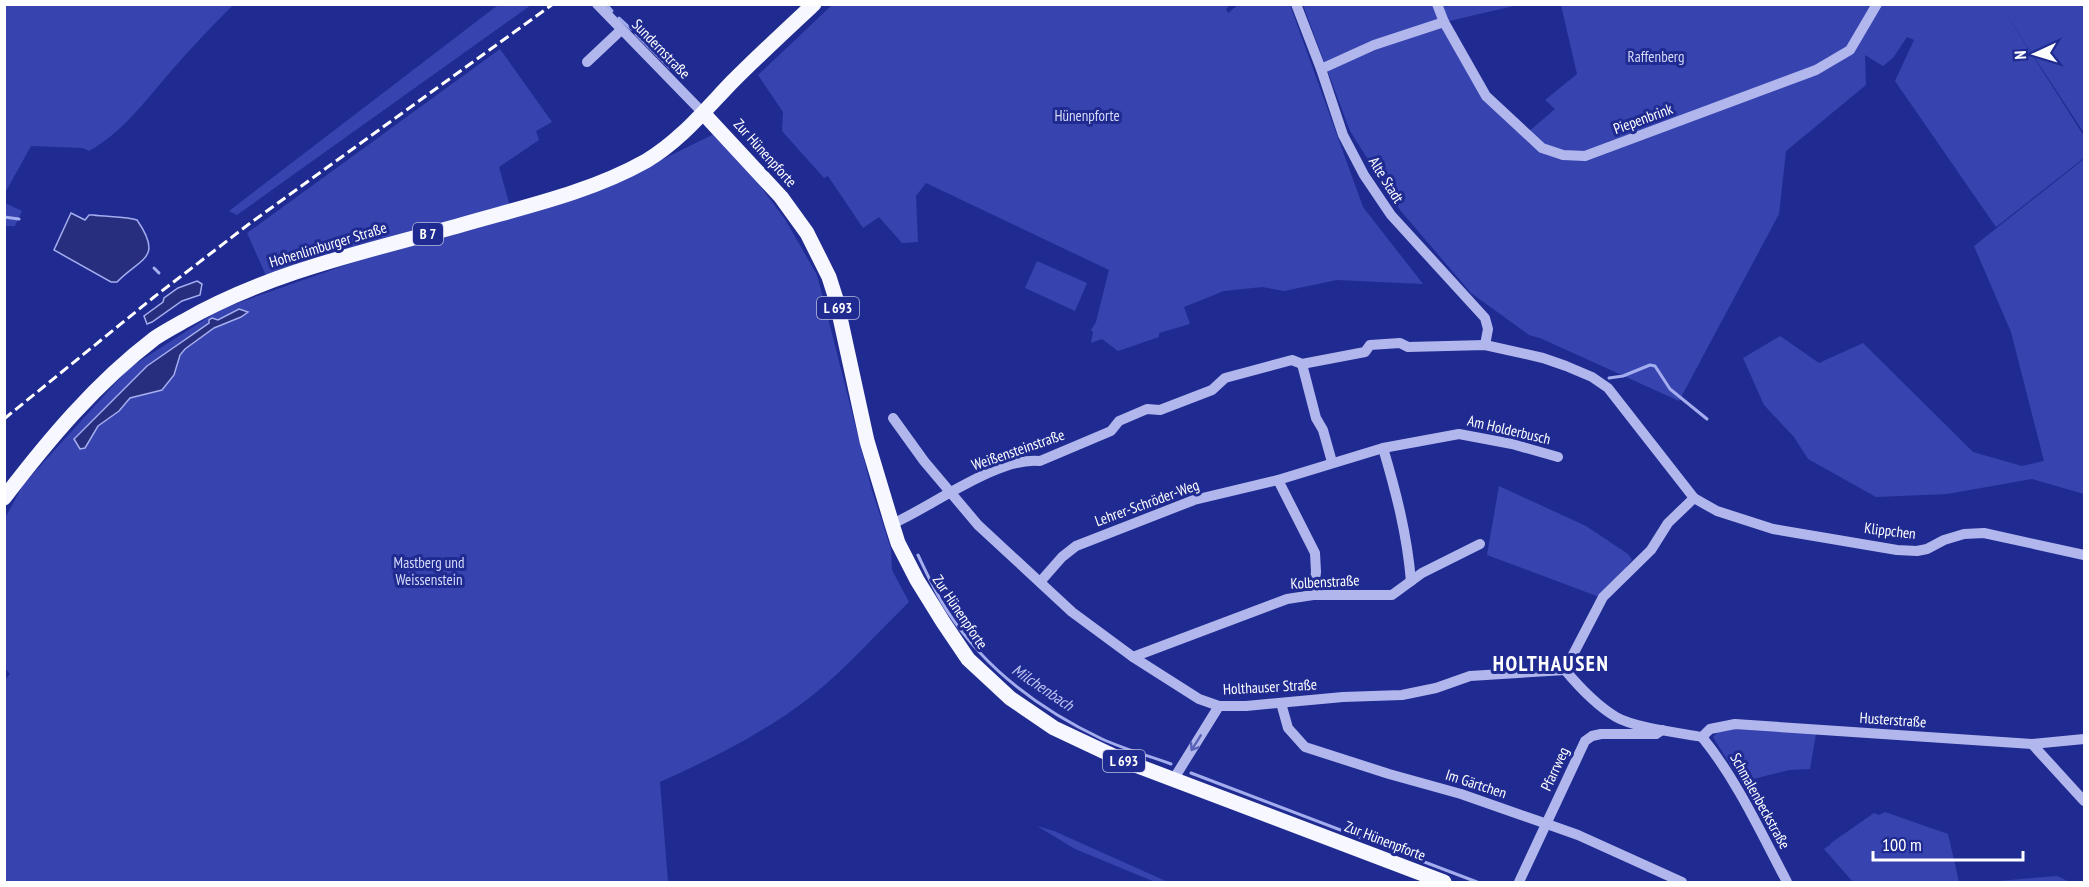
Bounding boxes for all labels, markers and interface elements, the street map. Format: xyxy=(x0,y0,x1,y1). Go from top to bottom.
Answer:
street label: Sundernstraße xyxy=(628,15,694,82)
north arrow xyxy=(2005,24,2065,84)
park label: Raffenberg xyxy=(1628,47,1684,66)
text: N xyxy=(2010,50,2030,60)
street label: Piepenbrink xyxy=(1611,99,1675,138)
park label: Hünenpforte xyxy=(1054,106,1120,125)
street label: Zur Hünenpforte xyxy=(730,115,801,191)
street label: Alte Stadt xyxy=(1365,153,1408,206)
street label: Hohenlimburger Straße xyxy=(267,218,389,271)
road number: B 7 xyxy=(413,223,443,245)
road number: L 693 xyxy=(817,297,859,319)
street label: Am Holderbusch xyxy=(1466,411,1553,448)
street label: Weißensteinstraße xyxy=(969,425,1067,474)
street label: Lehrer-Schröder-Weg xyxy=(1092,475,1201,530)
street label: Klippchen xyxy=(1863,518,1917,543)
park label: Mastberg und Weissenstein xyxy=(394,553,464,589)
street label: Kolbenstraße xyxy=(1290,570,1360,593)
street label: Zur Hünenpforte xyxy=(929,571,992,652)
district label: HOLTHAUSEN xyxy=(1493,650,1609,677)
water label: Milchenbach xyxy=(1008,659,1078,715)
street label: Holthauser Straße xyxy=(1223,675,1317,698)
street label: Husterstraße xyxy=(1859,708,1927,731)
one-way arrow xyxy=(1190,734,1202,751)
street label: Pfarrweg xyxy=(1536,744,1573,794)
street label: Schmalenbeckstraße xyxy=(1726,749,1795,852)
road number: L 693 xyxy=(1103,750,1145,772)
street label: Im Gärtchen xyxy=(1443,765,1509,802)
street label: Zur Hünenpforte xyxy=(1342,816,1428,865)
scale bar xyxy=(1873,824,2023,862)
text: 100 m xyxy=(1882,833,1922,856)

